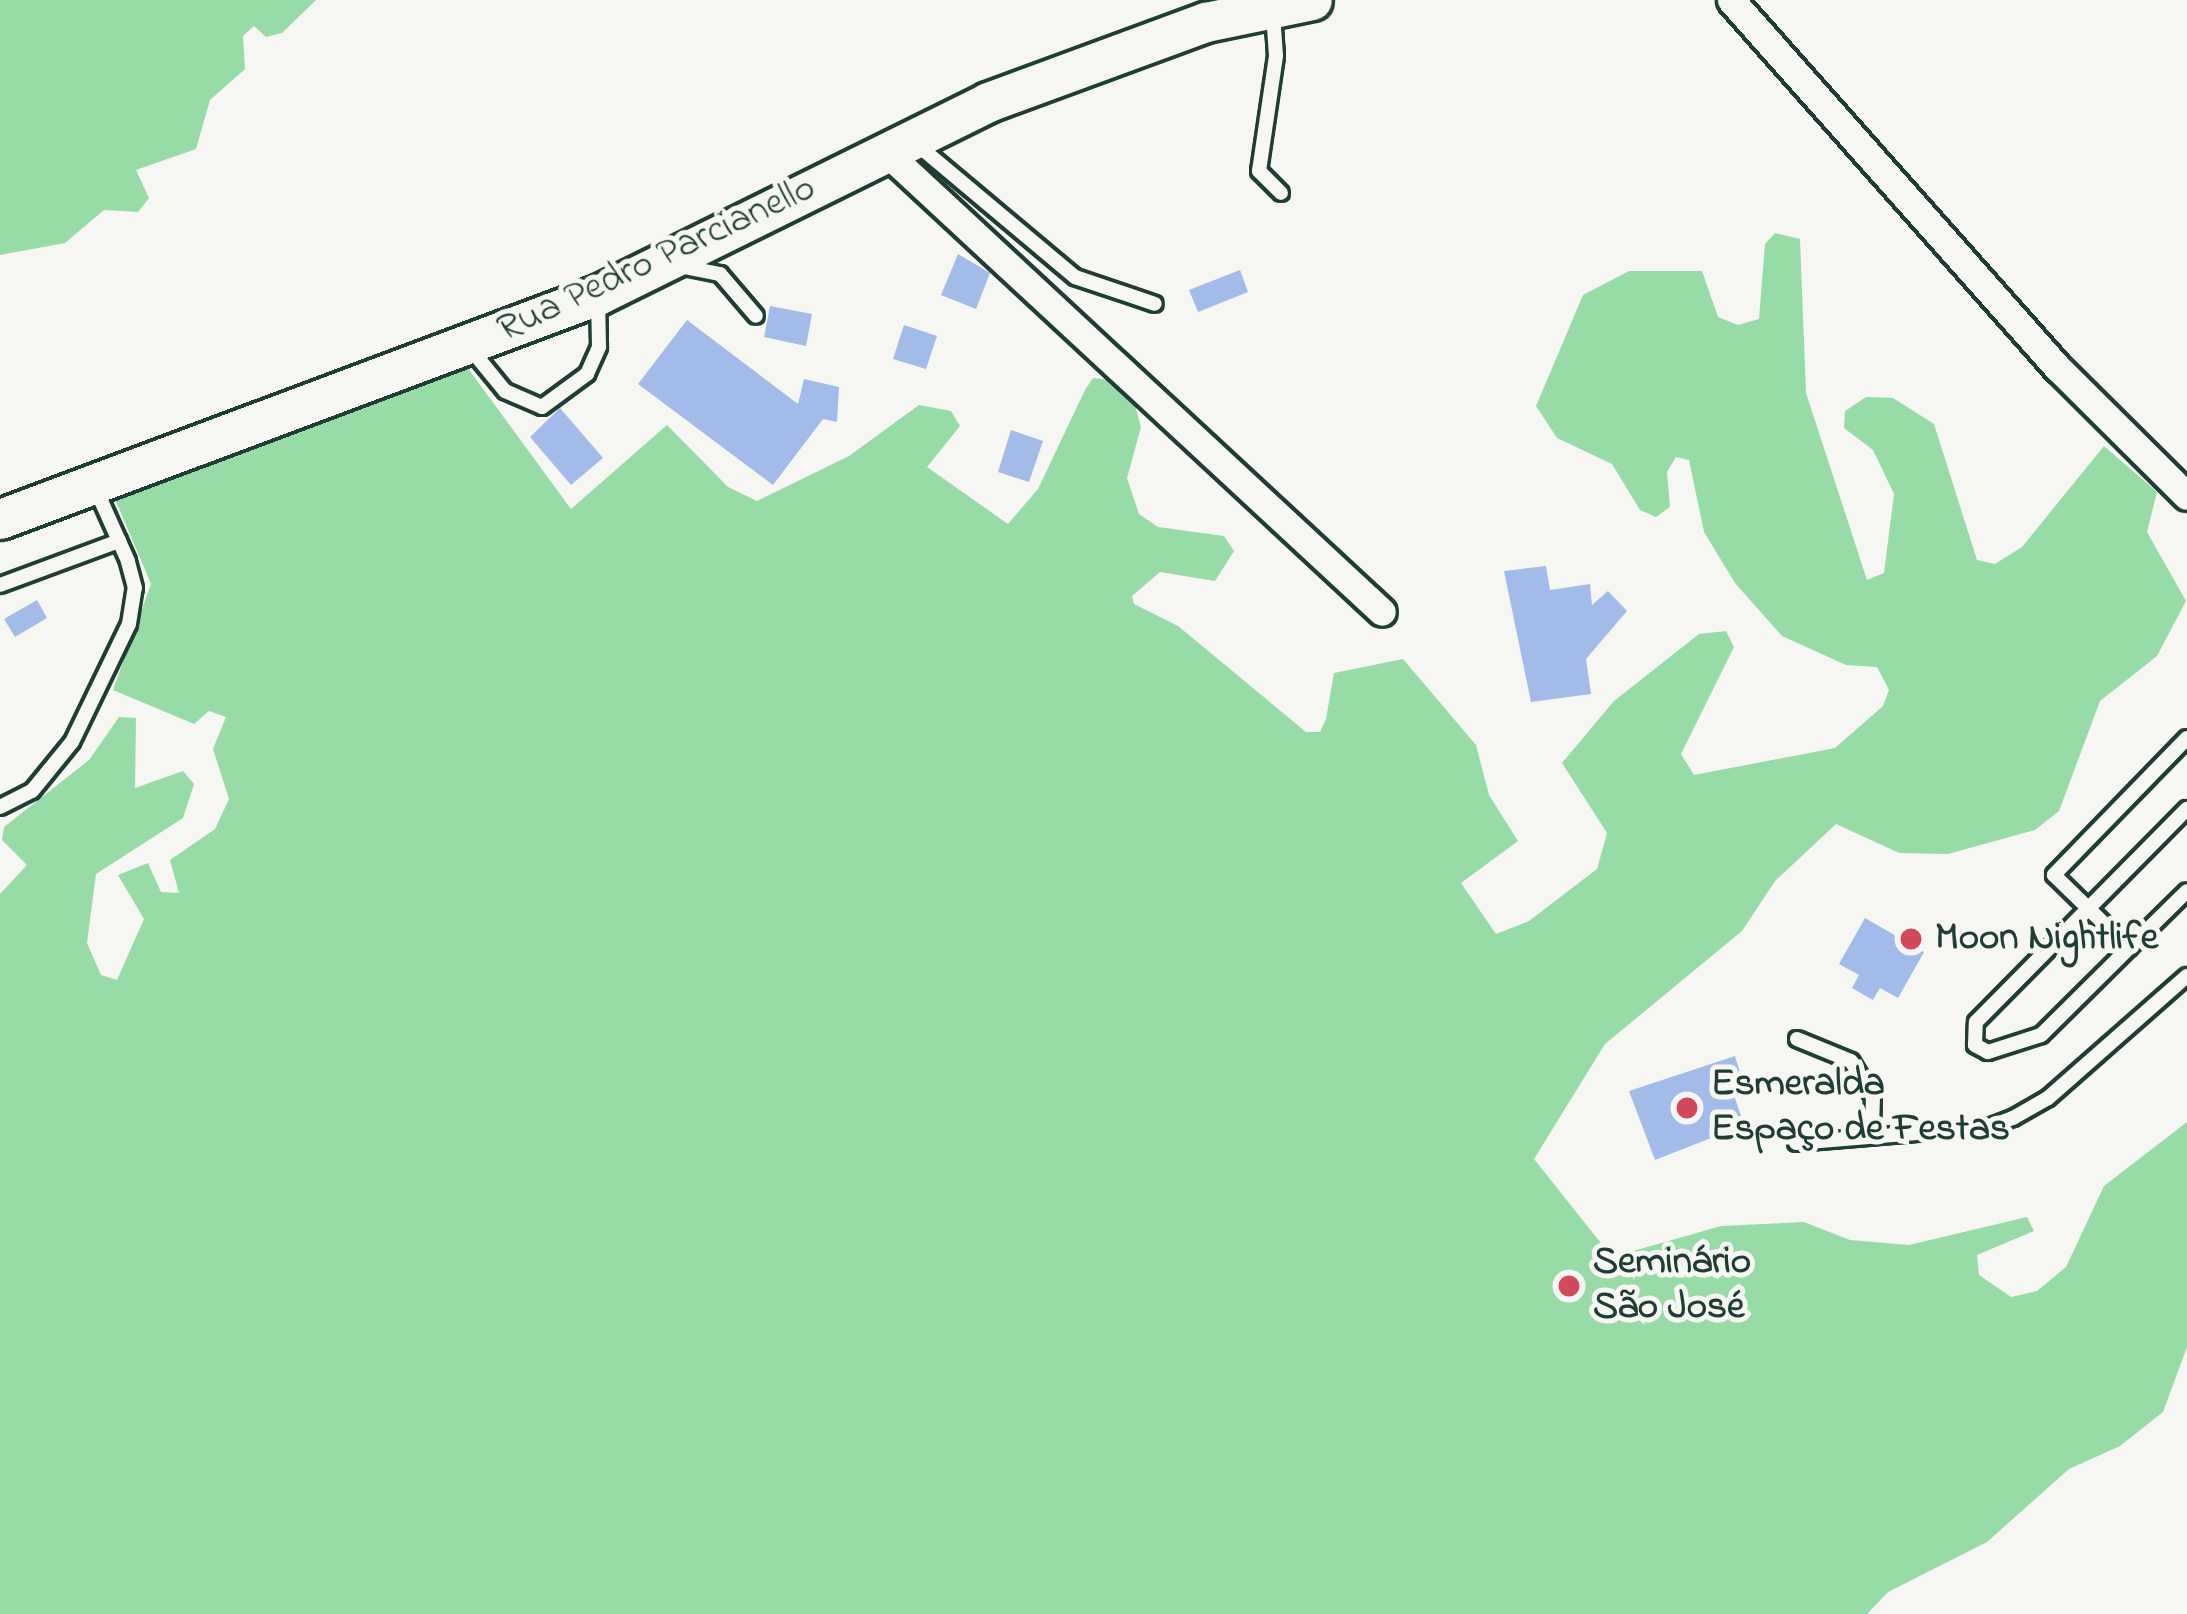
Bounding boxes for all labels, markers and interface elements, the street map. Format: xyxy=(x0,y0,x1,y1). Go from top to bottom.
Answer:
street label: Rua Pedro Parcianello xyxy=(491,166,823,354)
place label: Moon Nightlife xyxy=(1935,916,2158,962)
marker: Moon Nightlife xyxy=(1898,926,1924,952)
place label: Esmeralda Espaço de Festas xyxy=(1711,1063,2010,1154)
marker: Esmeralda Espaço de Festas xyxy=(1674,1095,1700,1121)
place label: Seminário São José xyxy=(1593,1241,1751,1332)
marker: Seminário São José xyxy=(1556,1273,1582,1299)

